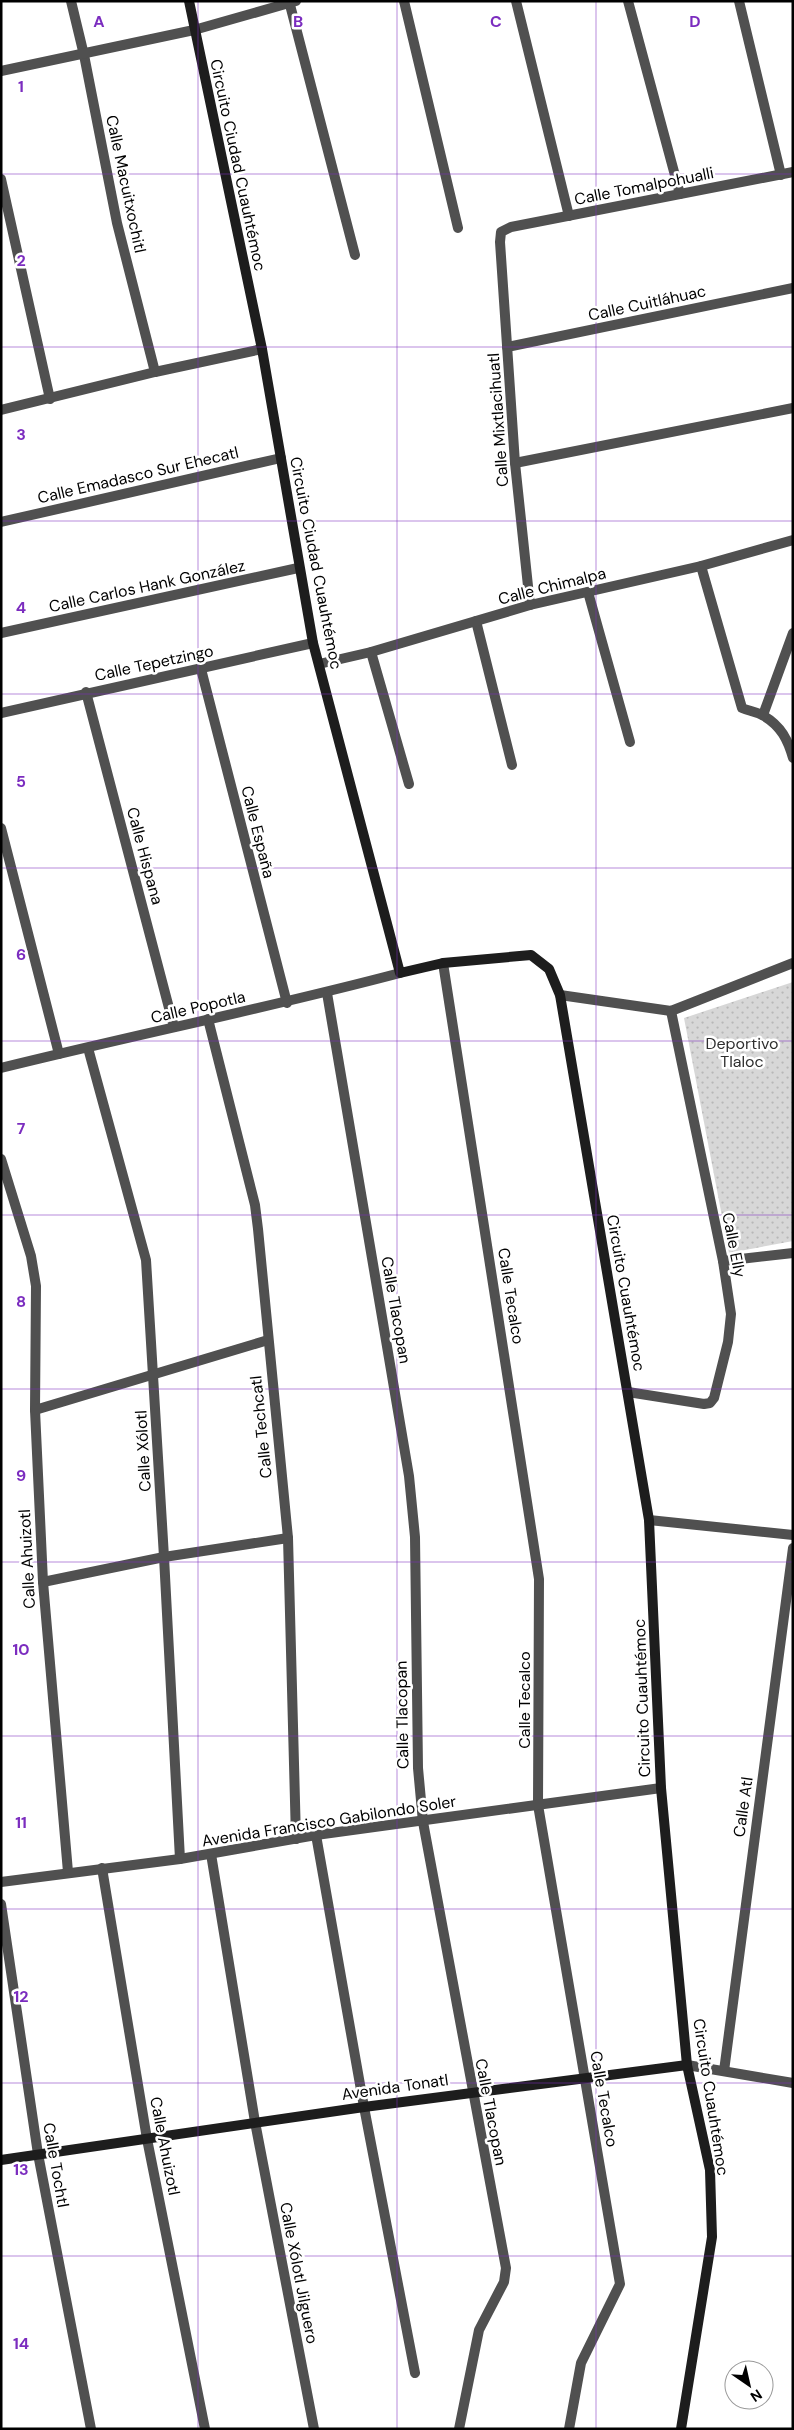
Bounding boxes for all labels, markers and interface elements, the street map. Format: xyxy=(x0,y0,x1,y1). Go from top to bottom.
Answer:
text: A xyxy=(93,11,105,32)
text: B xyxy=(293,11,303,32)
text: C xyxy=(490,11,502,32)
text: D xyxy=(689,11,701,32)
street label: Circuito Ciudad Cuauhtémoc xyxy=(205,57,271,273)
text: 1 xyxy=(18,76,24,97)
street label: Calle Macuitxochitl xyxy=(101,113,151,255)
street label: Calle Tomalpohualli xyxy=(572,162,716,210)
text: 2 xyxy=(16,250,26,271)
street label: Calle Cuitláhuac xyxy=(586,280,708,326)
street label: Calle Mixtlacihuatl xyxy=(483,352,513,488)
text: 3 xyxy=(16,424,26,445)
street label: Calle Emadasco Sur Ehecatl xyxy=(35,442,241,508)
street label: Circuito Ciudad Cuauhtémoc xyxy=(285,455,347,671)
street label: Calle Carlos Hank González xyxy=(47,555,247,617)
street label: Calle Chimalpa xyxy=(496,562,608,610)
text: 4 xyxy=(16,597,26,618)
street label: Calle Tepetzingo xyxy=(93,640,215,686)
text: 5 xyxy=(16,771,26,792)
street label: Calle España xyxy=(236,784,280,880)
street label: Calle Hispana xyxy=(122,805,168,907)
text: 6 xyxy=(16,944,26,965)
street label: Calle Popotla xyxy=(149,986,247,1028)
park label: Deportivo Tlaloc xyxy=(705,1033,779,1072)
text: 7 xyxy=(17,1118,26,1139)
street label: Calle Elly xyxy=(717,1211,751,1279)
street label: Circuito Cuauhtémoc xyxy=(602,1213,650,1373)
street label: Calle Tecalco xyxy=(493,1246,529,1346)
street label: Calle Tlacopan xyxy=(376,1255,416,1365)
text: 8 xyxy=(16,1291,26,1312)
street label: Calle Techcatl xyxy=(245,1375,277,1479)
street label: Calle Xólotl xyxy=(130,1410,156,1492)
text: 9 xyxy=(16,1465,26,1486)
street label: Calle Ahuizotl xyxy=(14,1509,40,1609)
street label: Circuito Cuauhtémoc xyxy=(629,1618,655,1778)
text: 10 xyxy=(12,1639,30,1660)
street label: Calle Tecalco xyxy=(514,1651,535,1749)
street label: Calle Tlacopan xyxy=(391,1661,413,1769)
street label: Calle Atl xyxy=(728,1776,758,1838)
street label: Avenida Francisco Gabilondo Soler xyxy=(200,1790,458,1851)
text: 11 xyxy=(15,1812,27,1833)
text: 12 xyxy=(13,1986,29,2007)
street label: Circuito Cuauhtémoc xyxy=(688,2017,734,2177)
street label: Calle Tecalco xyxy=(585,2049,623,2149)
street label: Calle Tlacopan xyxy=(470,2057,512,2167)
street label: Avenida Tonatl xyxy=(340,2069,450,2105)
street label: Calle Ahuizotl xyxy=(145,2095,185,2197)
street label: Calle Tochtl xyxy=(38,2121,74,2209)
text: 13 xyxy=(13,2159,29,2180)
street label: Calle Xólotl Jilguero xyxy=(275,2200,323,2346)
text: 14 xyxy=(13,2333,29,2354)
north arrow xyxy=(724,2360,774,2410)
text: N xyxy=(747,2385,766,2406)

